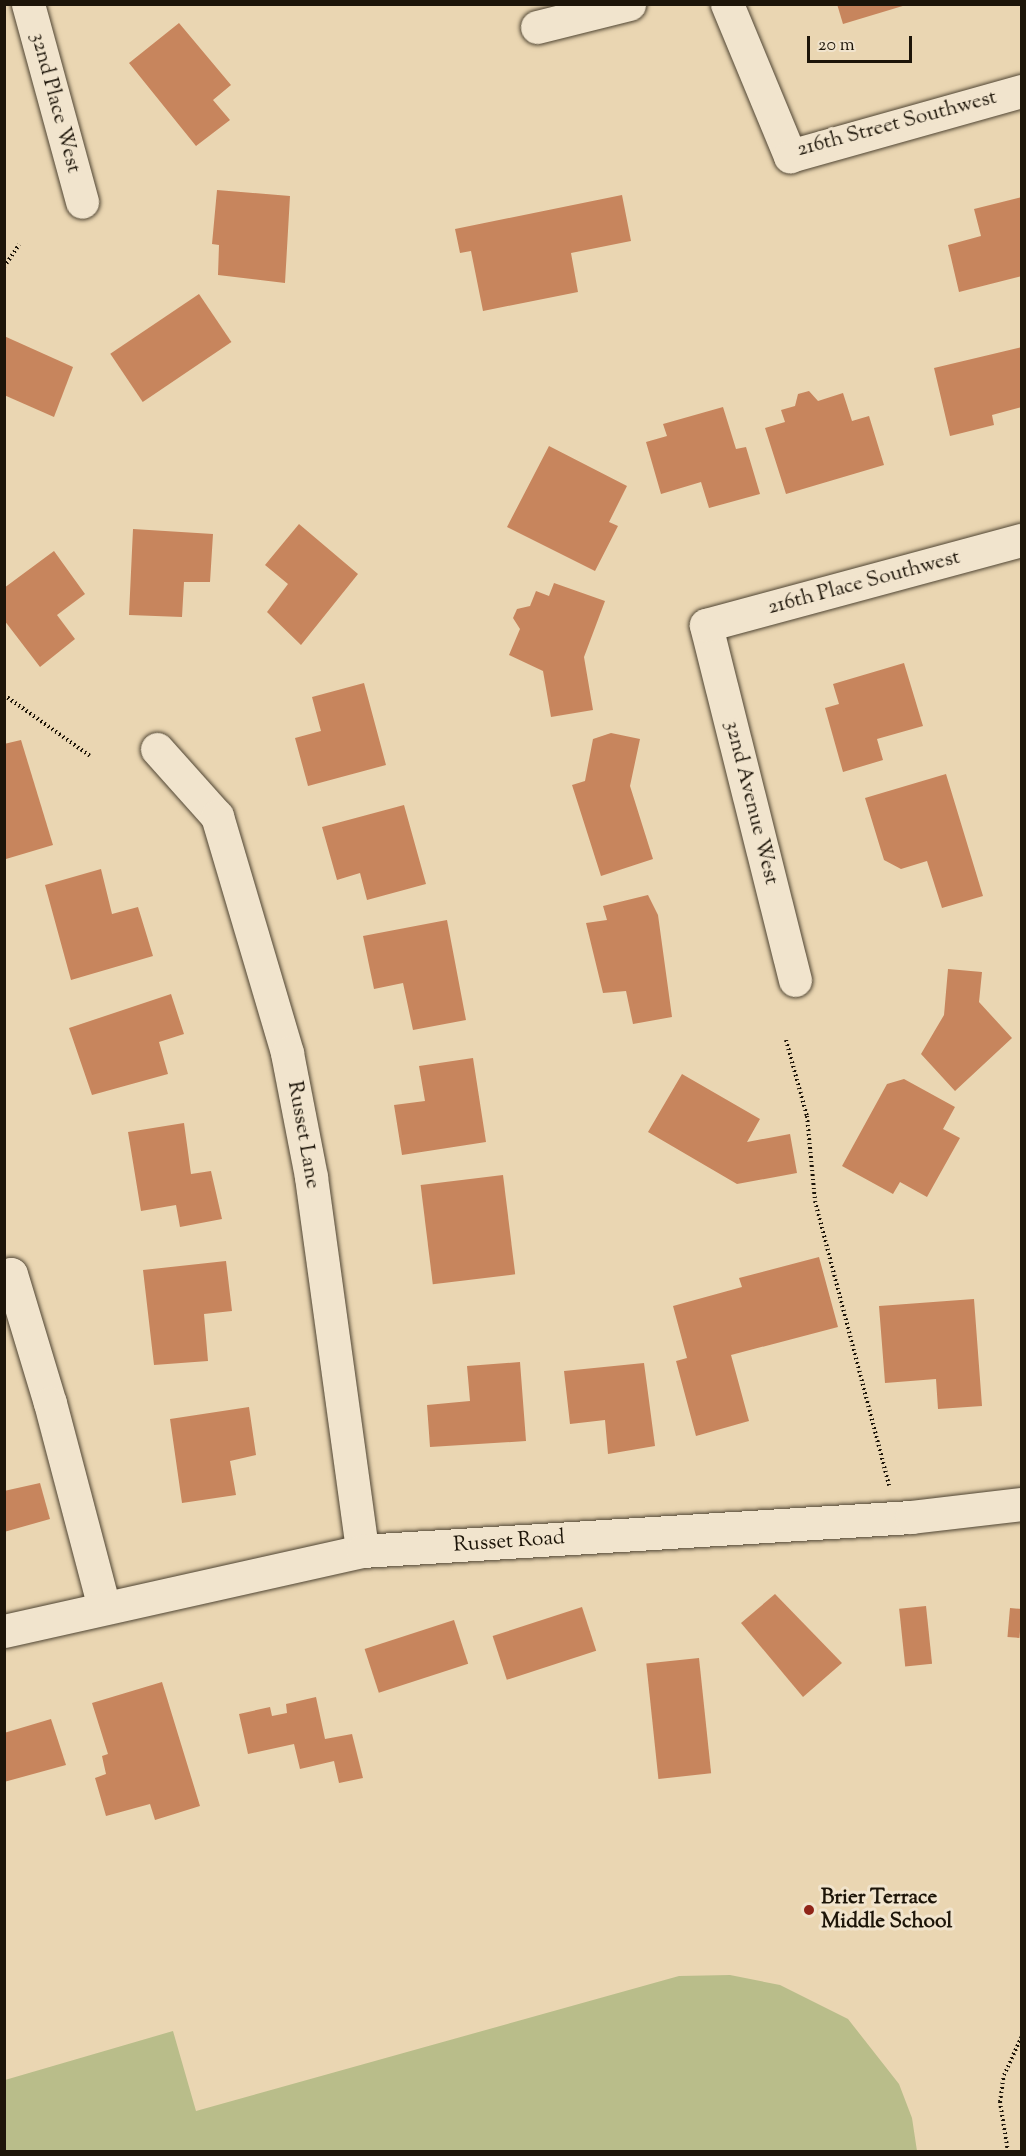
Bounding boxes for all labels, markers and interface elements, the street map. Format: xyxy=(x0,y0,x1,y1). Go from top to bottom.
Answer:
scale bar xyxy=(810,24,915,62)
street label: 32nd Place West xyxy=(24,30,86,176)
text: 20 m xyxy=(818,33,855,59)
street label: 216th Street Southwest xyxy=(794,85,1000,163)
street label: 216th Place Southwest xyxy=(765,545,963,621)
street label: 32nd Avenue West xyxy=(718,718,784,888)
street label: Russet Lane xyxy=(281,1079,325,1191)
street label: Russet Road xyxy=(452,1526,566,1558)
place label: Brier Terrace Middle School xyxy=(821,1885,952,1935)
marker: Brier Terrace Middle School xyxy=(802,1903,816,1917)

